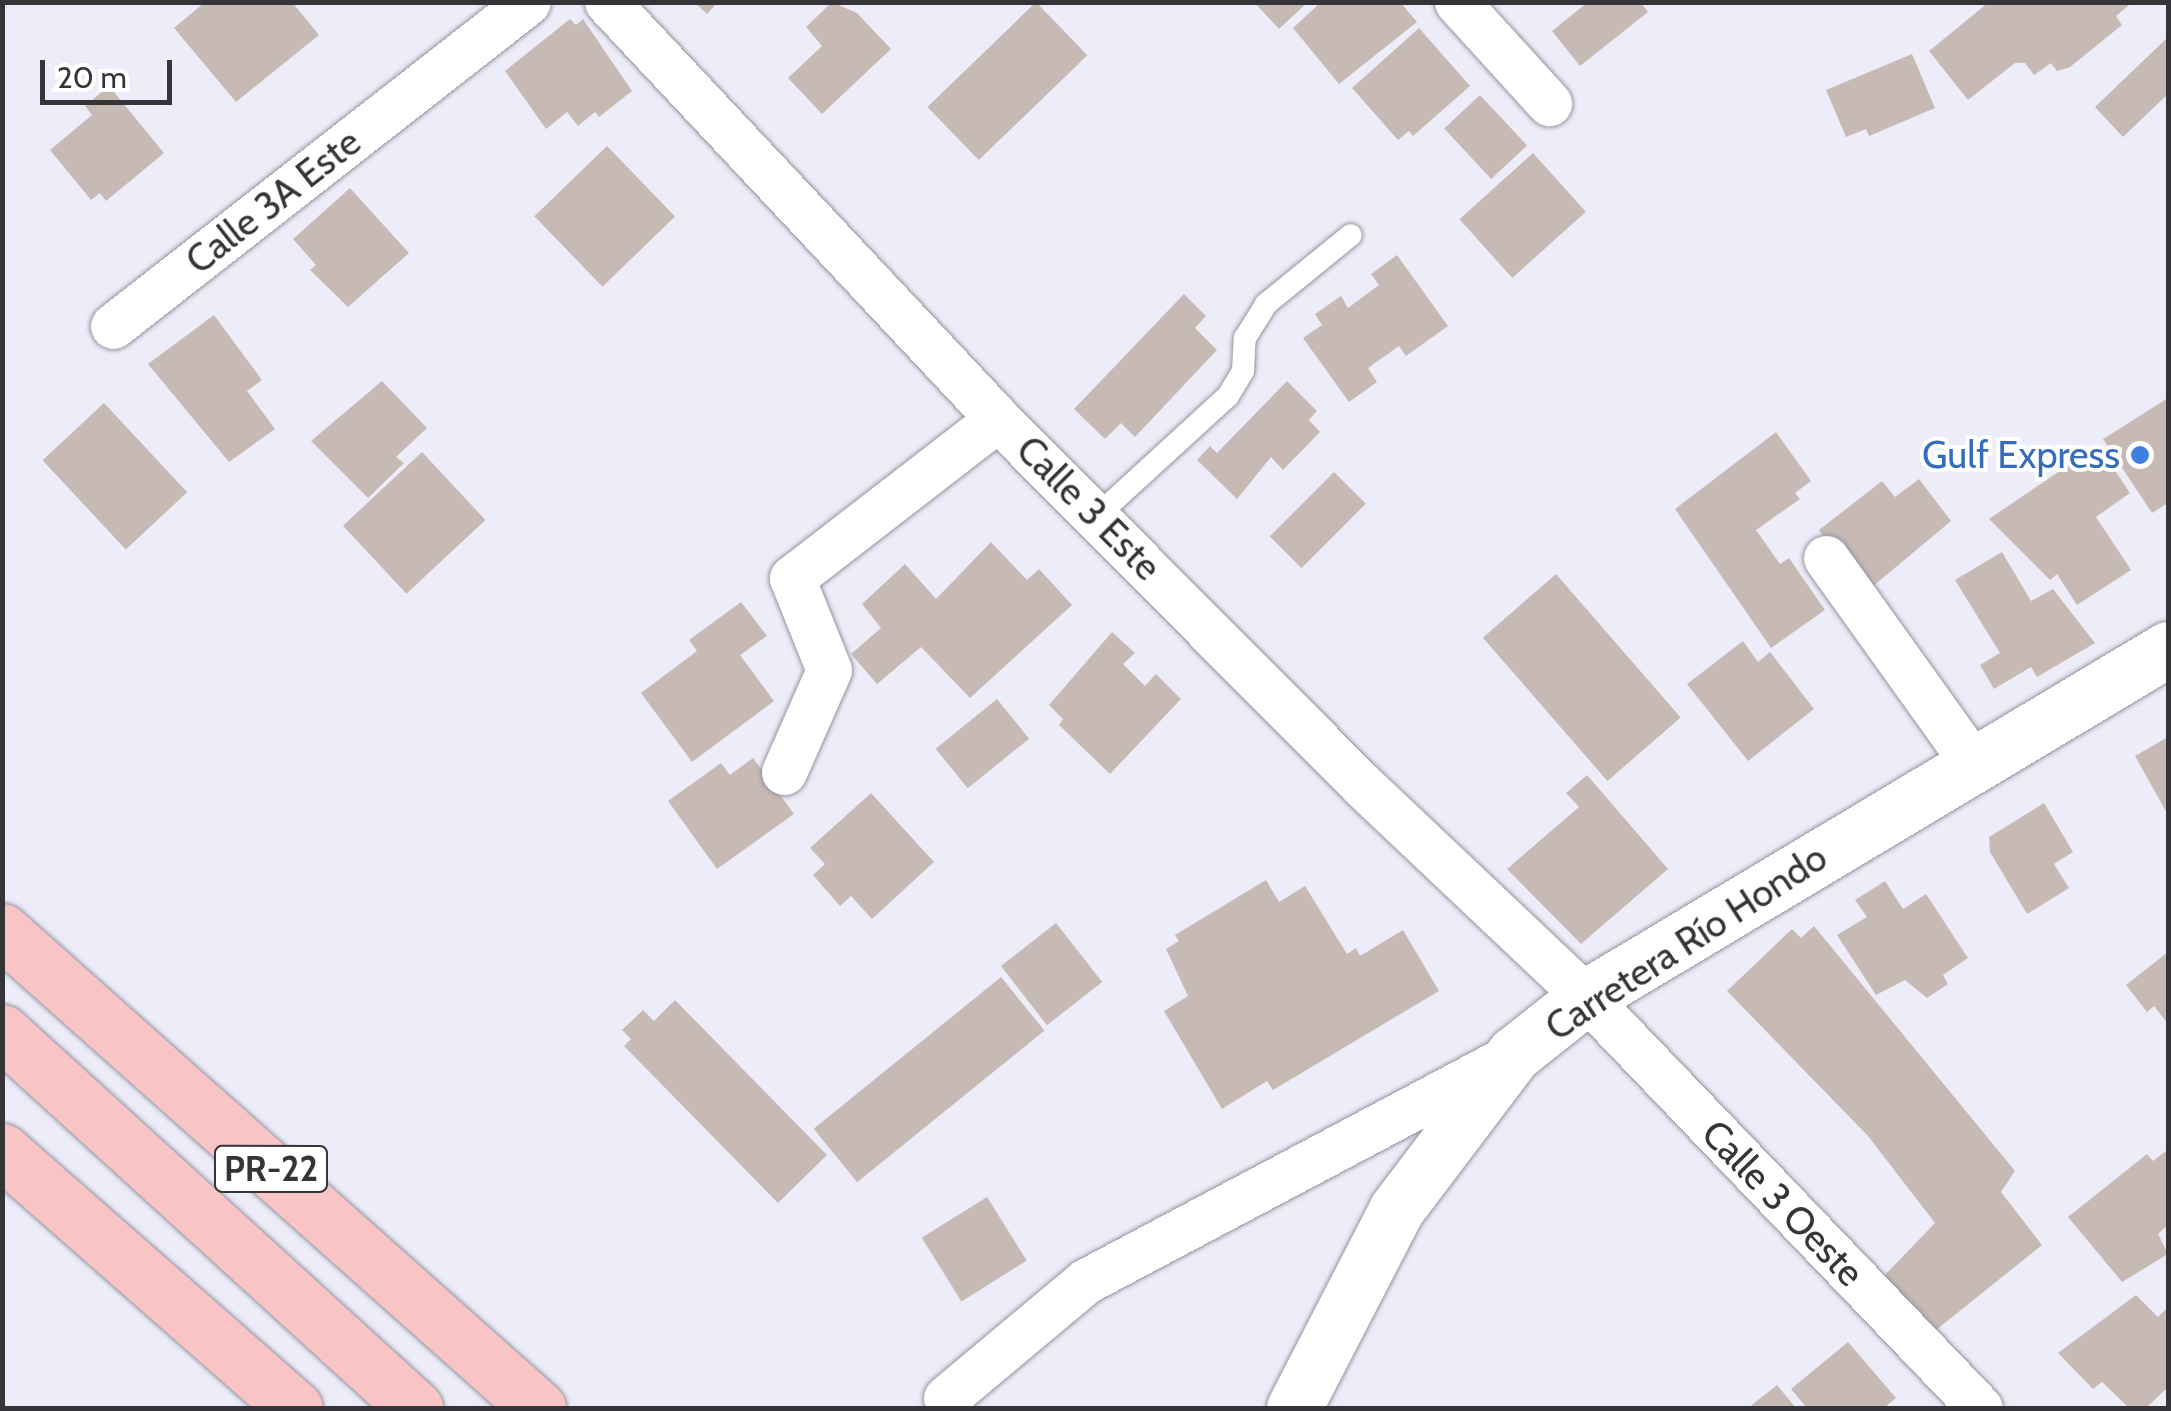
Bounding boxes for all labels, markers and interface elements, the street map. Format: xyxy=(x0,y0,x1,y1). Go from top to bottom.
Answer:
scale bar xyxy=(45,40,178,102)
text: 20 m xyxy=(57,59,127,96)
street label: Calle 3A Este xyxy=(177,119,369,283)
street label: Calle 3 Este xyxy=(1007,426,1171,590)
place label: Gulf Express xyxy=(1922,432,2120,478)
marker: Gulf Express xyxy=(2129,444,2151,466)
street label: Carretera Río Hondo xyxy=(1537,834,1835,1050)
street label: Calle 3 Oeste xyxy=(1693,1111,1873,1295)
road number: PR-22 xyxy=(214,1139,328,1199)

